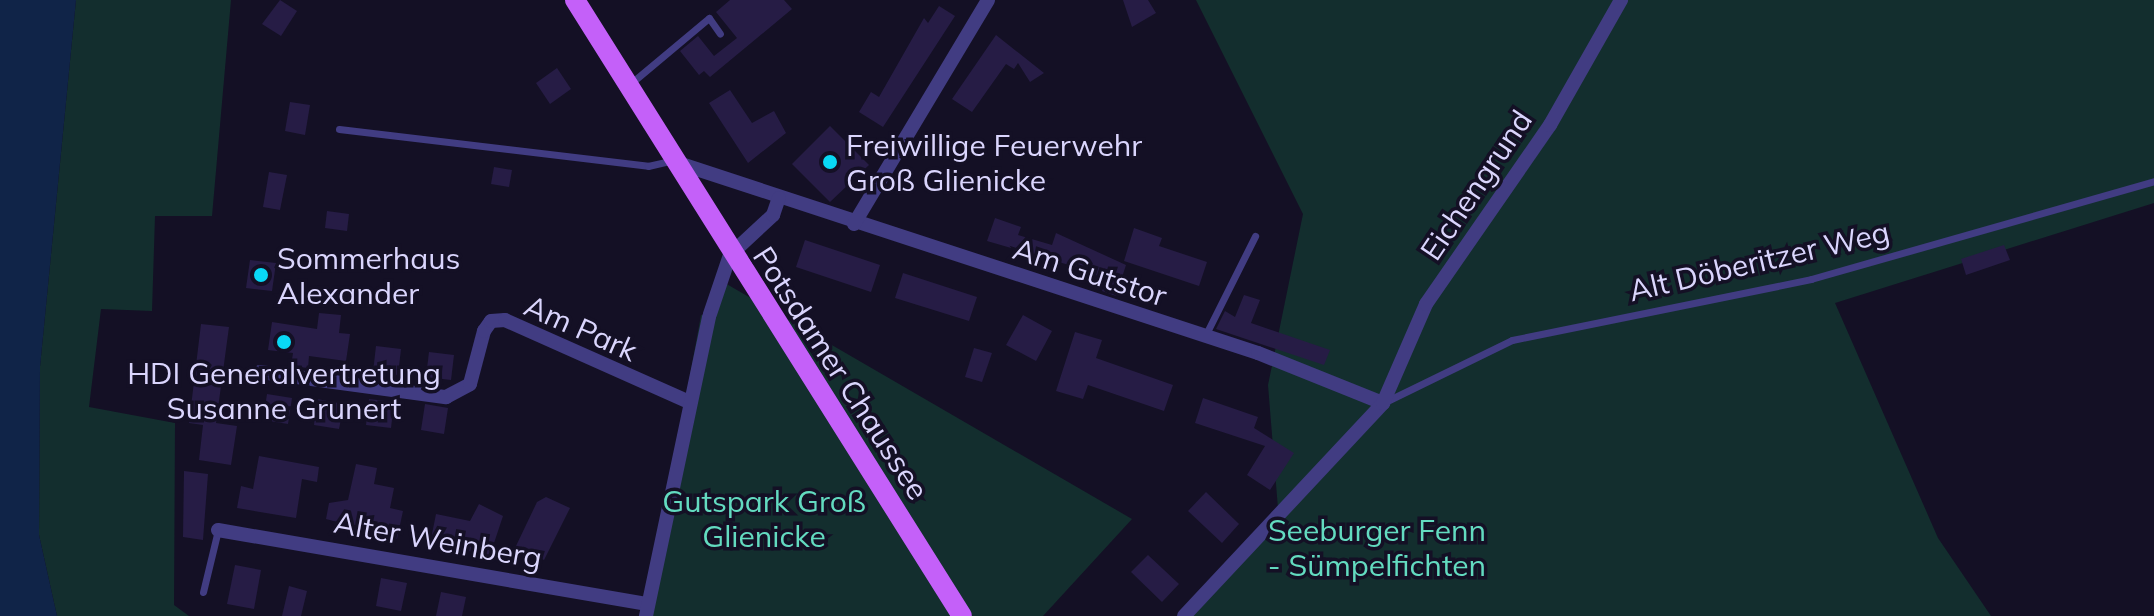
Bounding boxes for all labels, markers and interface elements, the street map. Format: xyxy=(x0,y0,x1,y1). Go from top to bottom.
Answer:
street label: Eichengrund xyxy=(1413,103,1539,267)
place label: Freiwillige Feuerwehr Groß Glienicke xyxy=(846,127,1142,198)
marker: Freiwillige Feuerwehr Groß Glienicke xyxy=(821,153,839,171)
street label: Alt Döberitzer Weg xyxy=(1625,214,1893,308)
street label: Am Gutstor xyxy=(1009,230,1171,314)
place label: Sommerhaus Alexander xyxy=(277,240,460,310)
street label: Potsdamer Chaussee xyxy=(746,240,936,506)
marker: Sommerhaus Alexander xyxy=(252,266,270,284)
street label: Am Park xyxy=(519,287,643,369)
marker: HDI Generalvertretung Susanne Grunert xyxy=(275,333,293,351)
place label: HDI Generalvertretung Susanne Grunert xyxy=(127,355,441,426)
park label: Gutspark Groß Glienicke xyxy=(662,483,866,554)
street label: Alter Weinberg xyxy=(331,504,545,576)
park label: Seeburger Fenn - Sümpelfichten xyxy=(1268,512,1486,582)

